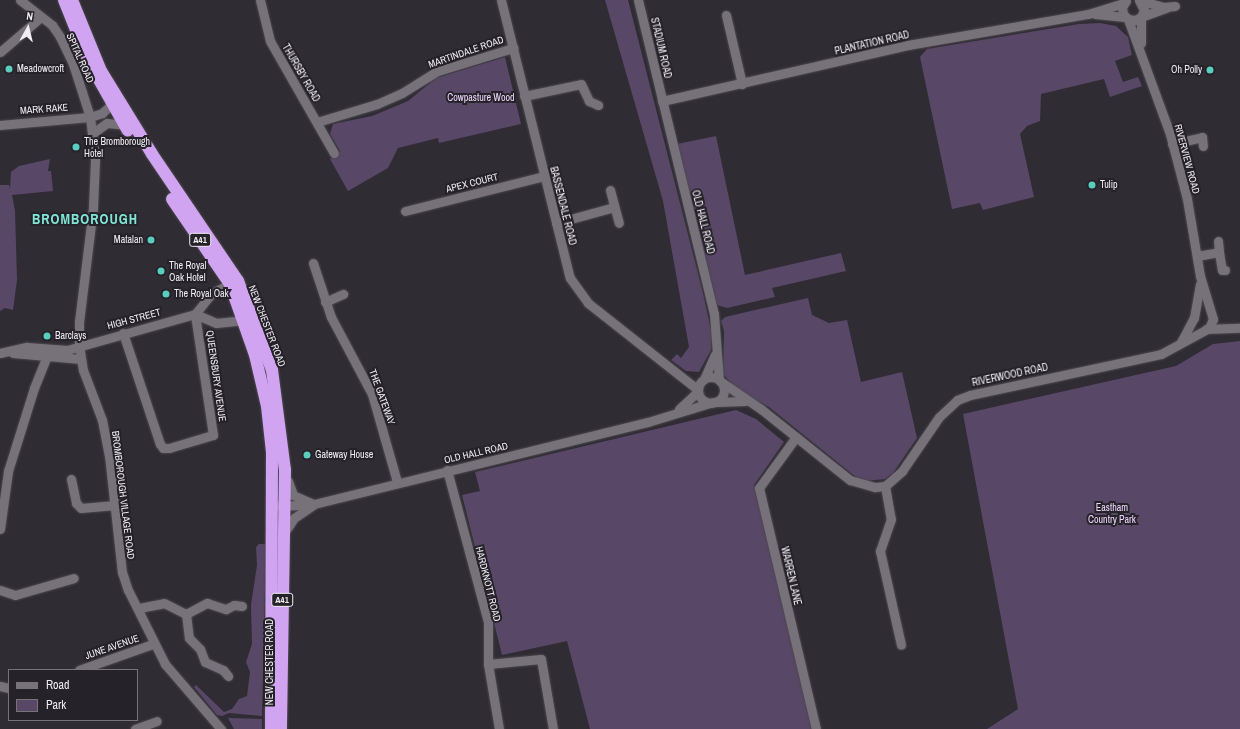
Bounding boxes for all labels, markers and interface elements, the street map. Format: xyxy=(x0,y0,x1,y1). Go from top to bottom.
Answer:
north arrow xyxy=(8,8,48,48)
text: N xyxy=(25,9,34,24)
street label: STADIUM ROAD xyxy=(648,16,674,80)
street label: PLANTATION ROAD xyxy=(833,29,911,57)
street label: SPITAL ROAD xyxy=(64,31,96,85)
street label: MARTINDALE ROAD xyxy=(427,34,505,70)
street label: THURSBY ROAD xyxy=(280,42,322,104)
place label: Meadowcroft xyxy=(17,63,64,75)
marker: Meadowcroft xyxy=(4,64,14,74)
place label: Oh Polly xyxy=(1171,64,1202,76)
marker: Oh Polly xyxy=(1205,65,1215,75)
park label: Cowpasture Wood xyxy=(447,92,515,104)
street label: MARK RAKE xyxy=(19,101,69,117)
street label: RIVERVIEW ROAD xyxy=(1172,123,1202,195)
place label: The Bromborough Hotel xyxy=(84,135,150,158)
marker: The Bromborough Hotel xyxy=(71,142,81,152)
street label: BASSENDALE ROAD xyxy=(547,165,579,247)
street label: APEX COURT xyxy=(445,171,499,195)
place label: Tulip xyxy=(1100,179,1118,191)
marker: Tulip xyxy=(1087,180,1097,190)
street label: OLD HALL ROAD xyxy=(689,189,717,255)
district label: BROMBOROUGH xyxy=(32,211,138,227)
road number: A41 xyxy=(189,233,211,247)
place label: Matalan xyxy=(114,234,143,246)
marker: Matalan xyxy=(146,235,156,245)
place label: The Royal Oak Hotel xyxy=(169,259,206,282)
marker: The Royal Oak Hotel xyxy=(156,266,166,276)
street label: NEW CHESTER ROAD xyxy=(246,283,288,369)
place label: The Royal Oak xyxy=(174,288,229,300)
marker: The Royal Oak xyxy=(161,289,171,299)
street label: HIGH STREET xyxy=(106,306,162,332)
street label: QUEENSBURY AVENUE xyxy=(204,329,228,423)
place label: Barclays xyxy=(55,330,86,342)
marker: Barclays xyxy=(42,331,52,341)
street label: RIVERWOOD ROAD xyxy=(971,361,1049,389)
street label: THE GATEWAY xyxy=(366,368,398,426)
street label: BROMBOROUGH VILLAGE ROAD xyxy=(109,430,137,560)
street label: OLD HALL ROAD xyxy=(443,440,509,466)
place label: Gateway House xyxy=(315,449,373,461)
marker: Gateway House xyxy=(302,450,312,460)
park label: Eastham Country Park xyxy=(1088,501,1136,524)
street label: HARDKNOTT ROAD xyxy=(473,545,503,623)
street label: WARREN LANE xyxy=(778,545,804,607)
road number: A41 xyxy=(271,593,293,607)
street label: NEW CHESTER ROAD xyxy=(264,619,276,705)
street label: JUNE AVENUE xyxy=(83,632,141,662)
legend xyxy=(8,669,138,721)
text: Road xyxy=(46,677,70,693)
text: Park xyxy=(46,697,66,713)

